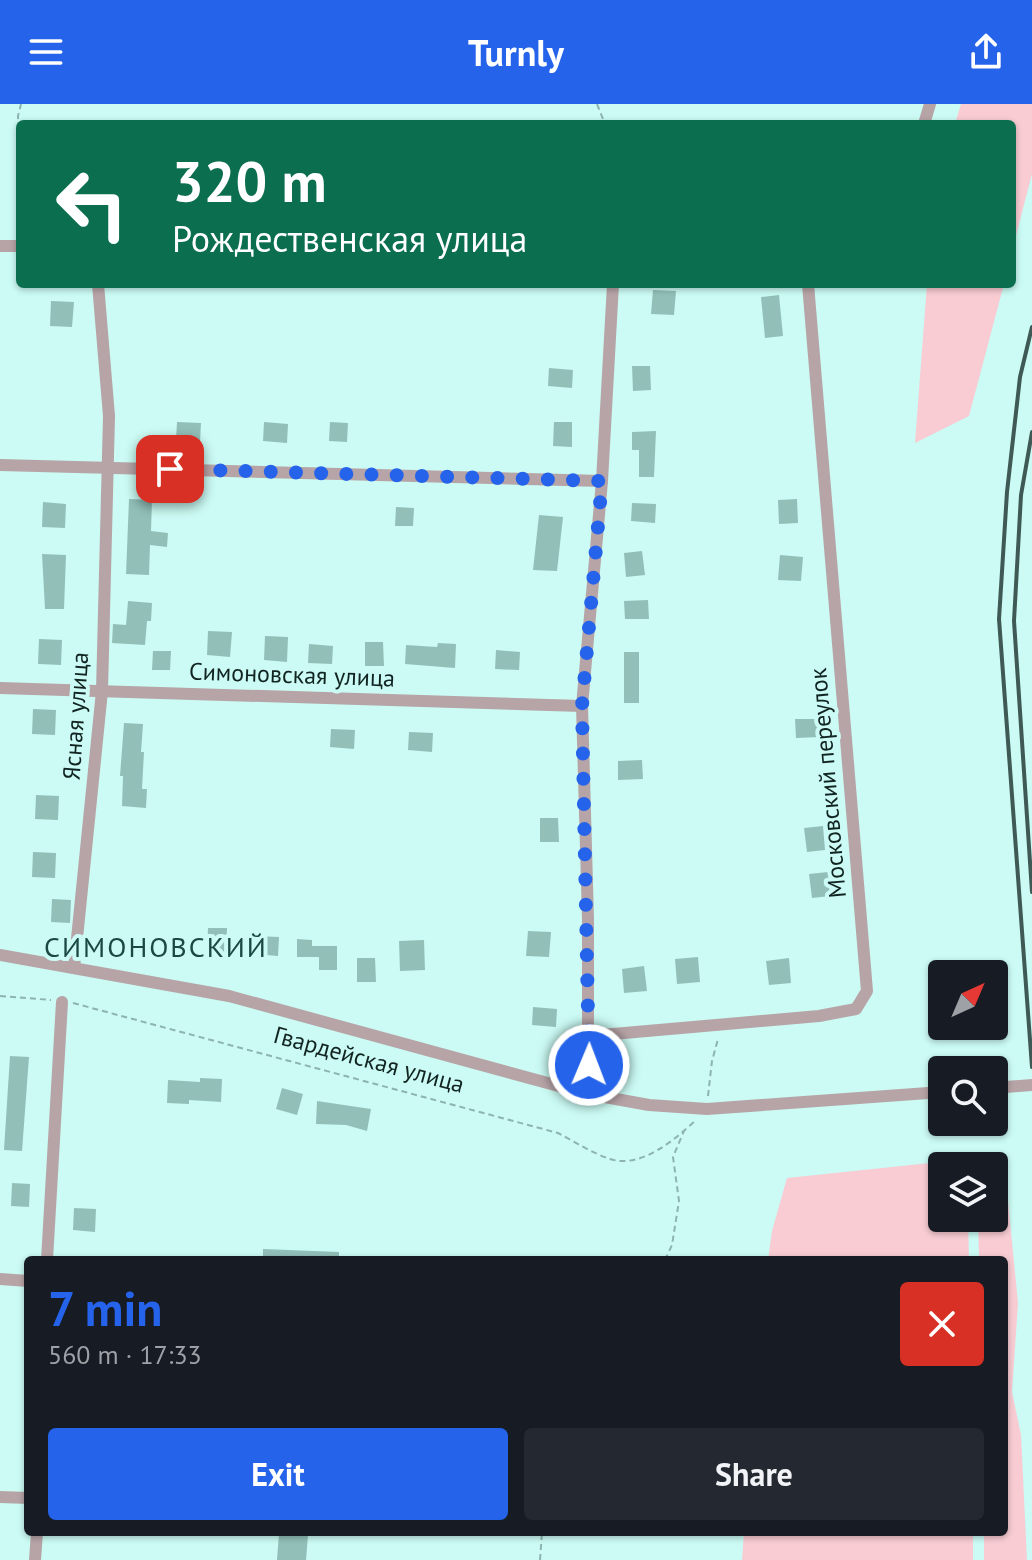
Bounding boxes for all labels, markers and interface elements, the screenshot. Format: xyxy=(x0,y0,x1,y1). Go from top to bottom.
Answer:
text: Turnly xyxy=(468,29,564,76)
icon: menu xyxy=(24,30,68,74)
icon: share xyxy=(964,30,1008,74)
text: 320 m xyxy=(172,145,327,217)
icon: left xyxy=(40,152,144,256)
text: Рождественская улица xyxy=(172,215,527,262)
pin xyxy=(136,435,204,503)
icon: arrive xyxy=(148,447,192,491)
street label: Ясная улица xyxy=(56,651,95,781)
street label: Симоновская улица xyxy=(189,655,396,694)
street label: Московский переулок xyxy=(802,666,853,899)
district label: СИМОНОВСКИЙ xyxy=(44,928,268,965)
north arrow xyxy=(928,960,1008,1040)
map controls xyxy=(928,960,1008,1232)
street label: Гвардейская улица xyxy=(270,1019,468,1100)
position arrow xyxy=(547,1023,631,1107)
button: search xyxy=(928,1056,1008,1136)
button: layers xyxy=(928,1152,1008,1232)
text: 7 min xyxy=(48,1277,162,1339)
button: close xyxy=(900,1282,984,1366)
text: 560 m · 17:33 xyxy=(48,1338,202,1371)
button: Exit xyxy=(48,1428,508,1520)
button: Share xyxy=(524,1428,984,1520)

